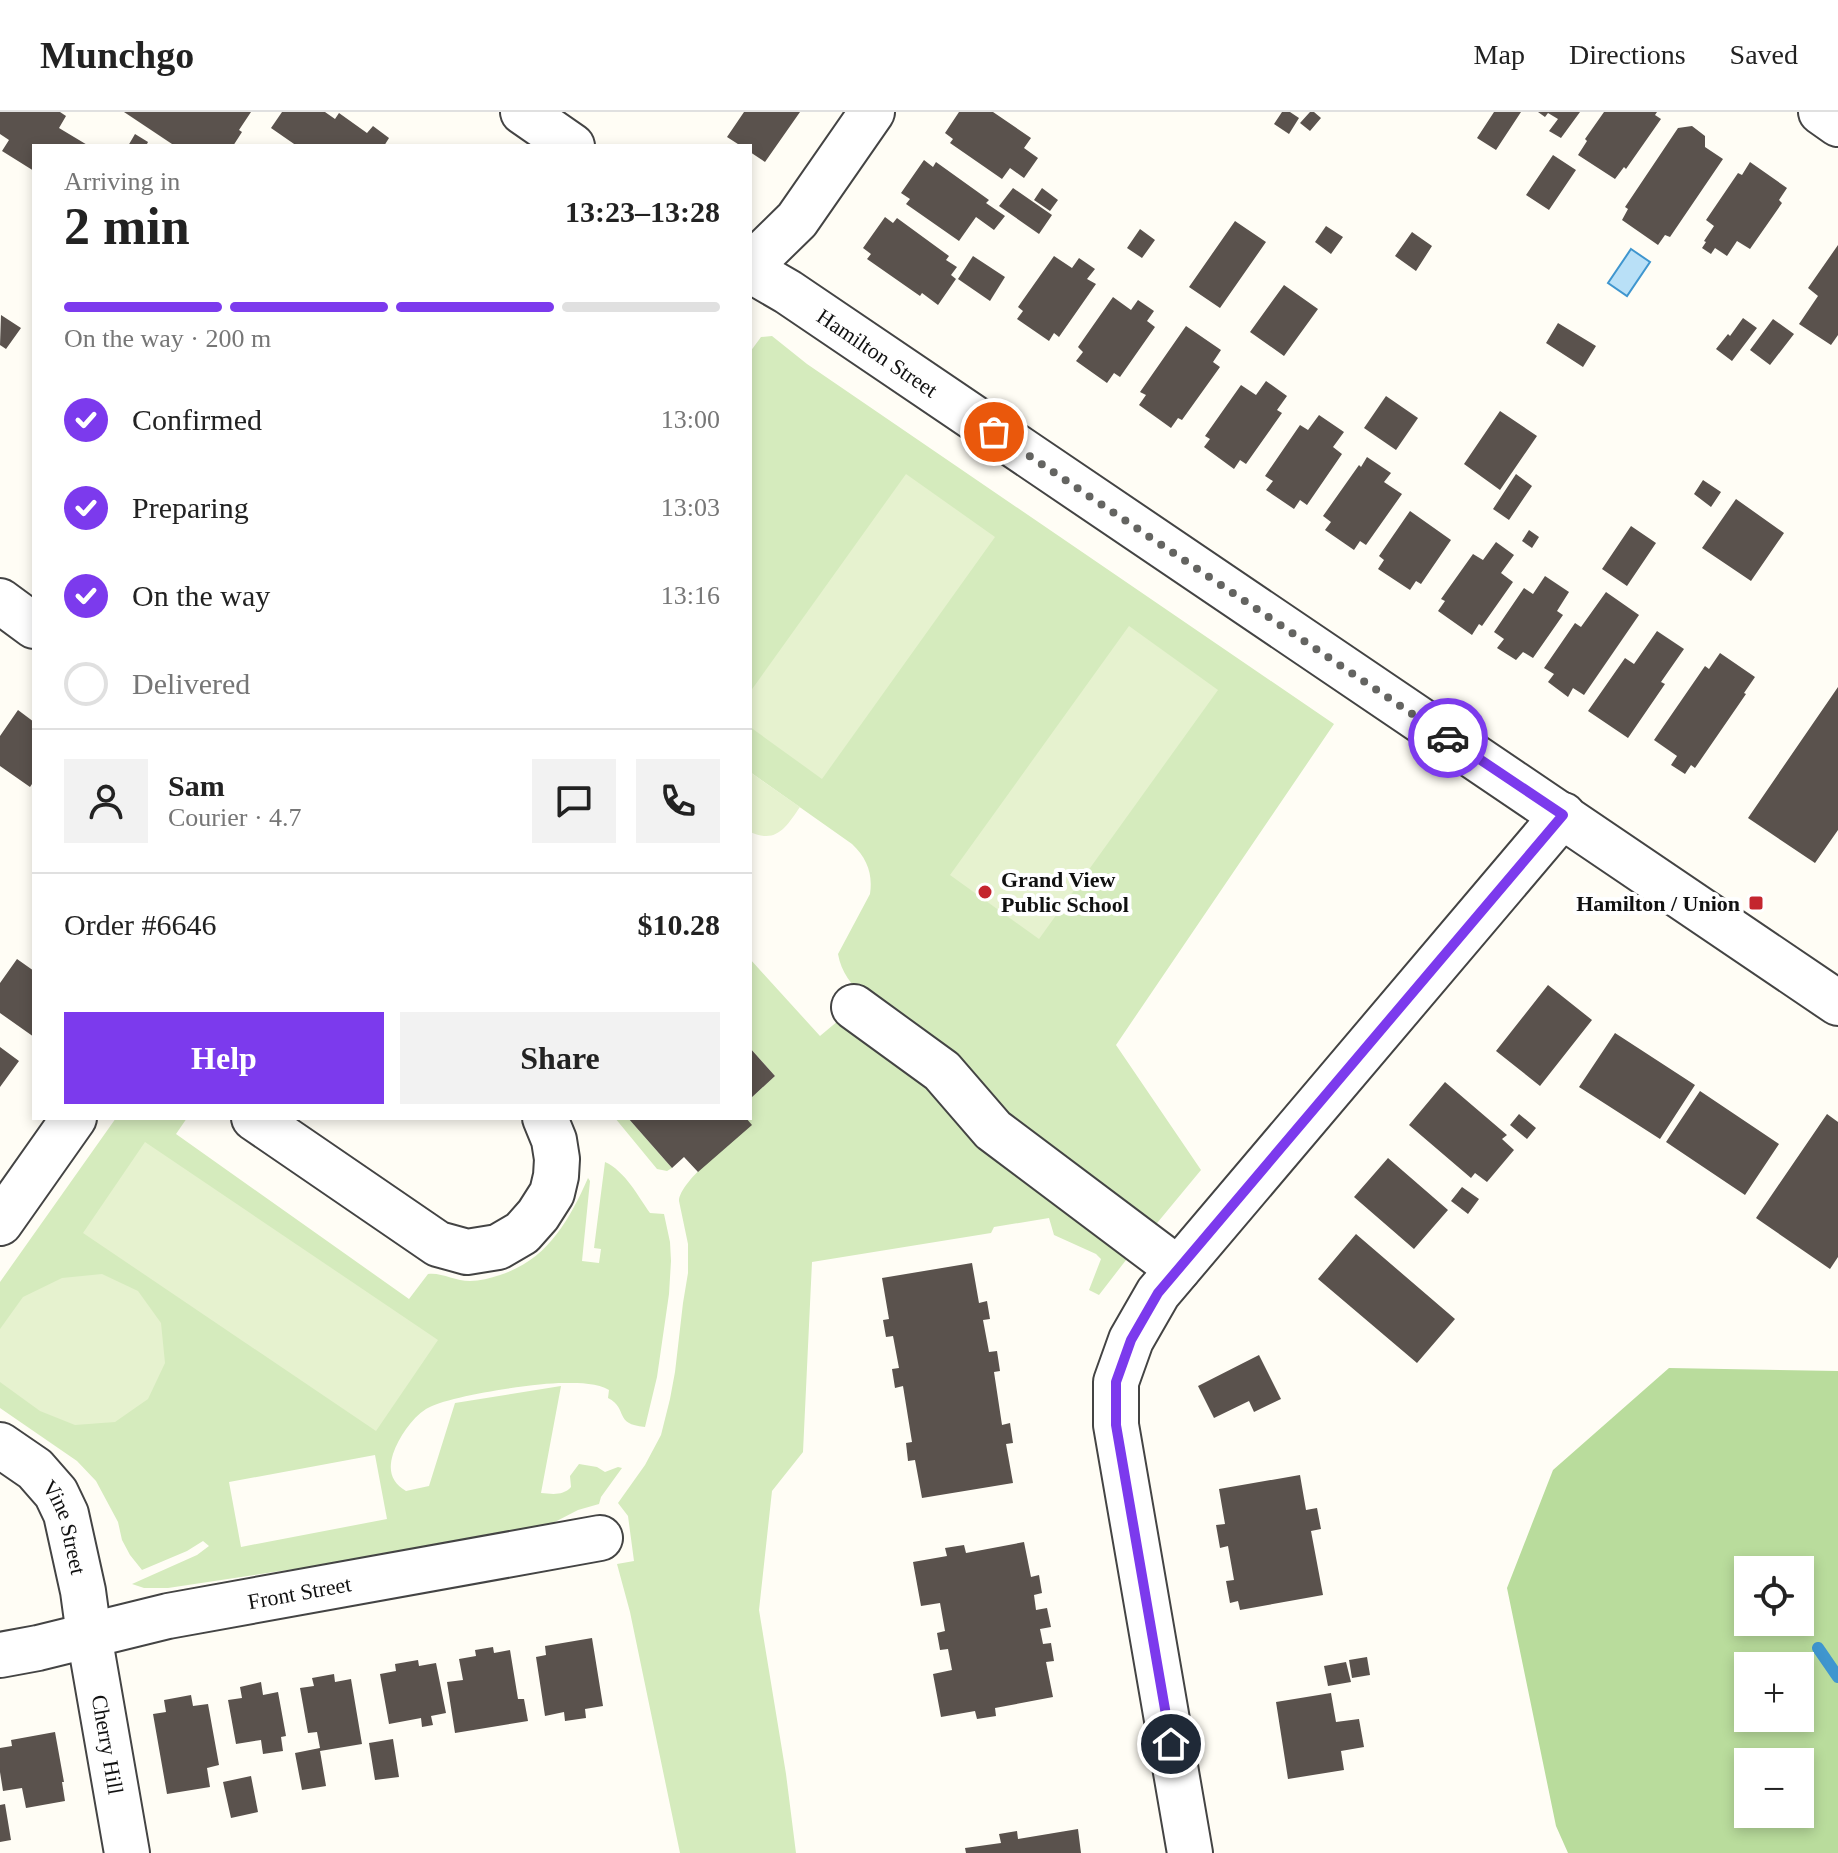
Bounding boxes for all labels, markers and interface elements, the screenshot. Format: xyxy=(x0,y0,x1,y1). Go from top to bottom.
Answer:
text: Munchgo xyxy=(40,34,194,76)
text: Map xyxy=(1474,39,1525,70)
text: Directions xyxy=(1569,39,1686,70)
text: Saved xyxy=(1730,39,1798,70)
text: Arriving in xyxy=(64,167,180,196)
text: 13:23–13:28 xyxy=(565,195,720,228)
text: 2 min xyxy=(64,198,190,255)
street label: Hamilton Street xyxy=(813,303,942,402)
text: On the way · 200 m xyxy=(64,324,271,353)
icon: check xyxy=(64,398,108,442)
pin xyxy=(960,398,1028,466)
text: Confirmed xyxy=(132,403,262,436)
text: 13:00 xyxy=(661,405,720,434)
icon: bag xyxy=(972,410,1016,454)
icon: check xyxy=(64,486,108,530)
text: Preparing xyxy=(132,491,249,524)
text: 13:03 xyxy=(661,493,720,522)
icon: check xyxy=(64,574,108,618)
text: On the way xyxy=(132,579,270,612)
text: 13:16 xyxy=(661,581,720,610)
text: Delivered xyxy=(132,667,250,700)
courier xyxy=(1408,698,1488,778)
icon: car xyxy=(1426,716,1470,760)
button: person xyxy=(64,759,148,843)
button: chat xyxy=(532,759,616,843)
button: phone xyxy=(636,759,720,843)
text: Sam xyxy=(168,769,225,802)
text: Courier · 4.7 xyxy=(168,803,302,832)
place label: Grand View Public School xyxy=(1001,867,1129,917)
marker: Grand View Public School xyxy=(976,883,994,901)
place label: Hamilton / Union xyxy=(1576,891,1740,916)
marker: Hamilton / Union xyxy=(1747,894,1765,912)
text: Order #6646 xyxy=(64,908,216,941)
text: $10.28 xyxy=(638,908,720,941)
button: Help xyxy=(64,1012,384,1104)
button: Share xyxy=(400,1012,720,1104)
street label: Vine Street xyxy=(38,1475,91,1577)
map controls xyxy=(1734,1556,1814,1828)
button: locate xyxy=(1734,1556,1814,1636)
street label: Front Street xyxy=(246,1571,353,1614)
button: + xyxy=(1734,1652,1814,1732)
street label: Cherry Hill xyxy=(87,1693,129,1796)
pin xyxy=(1137,1710,1205,1778)
icon: home xyxy=(1149,1722,1193,1766)
button: − xyxy=(1734,1748,1814,1828)

